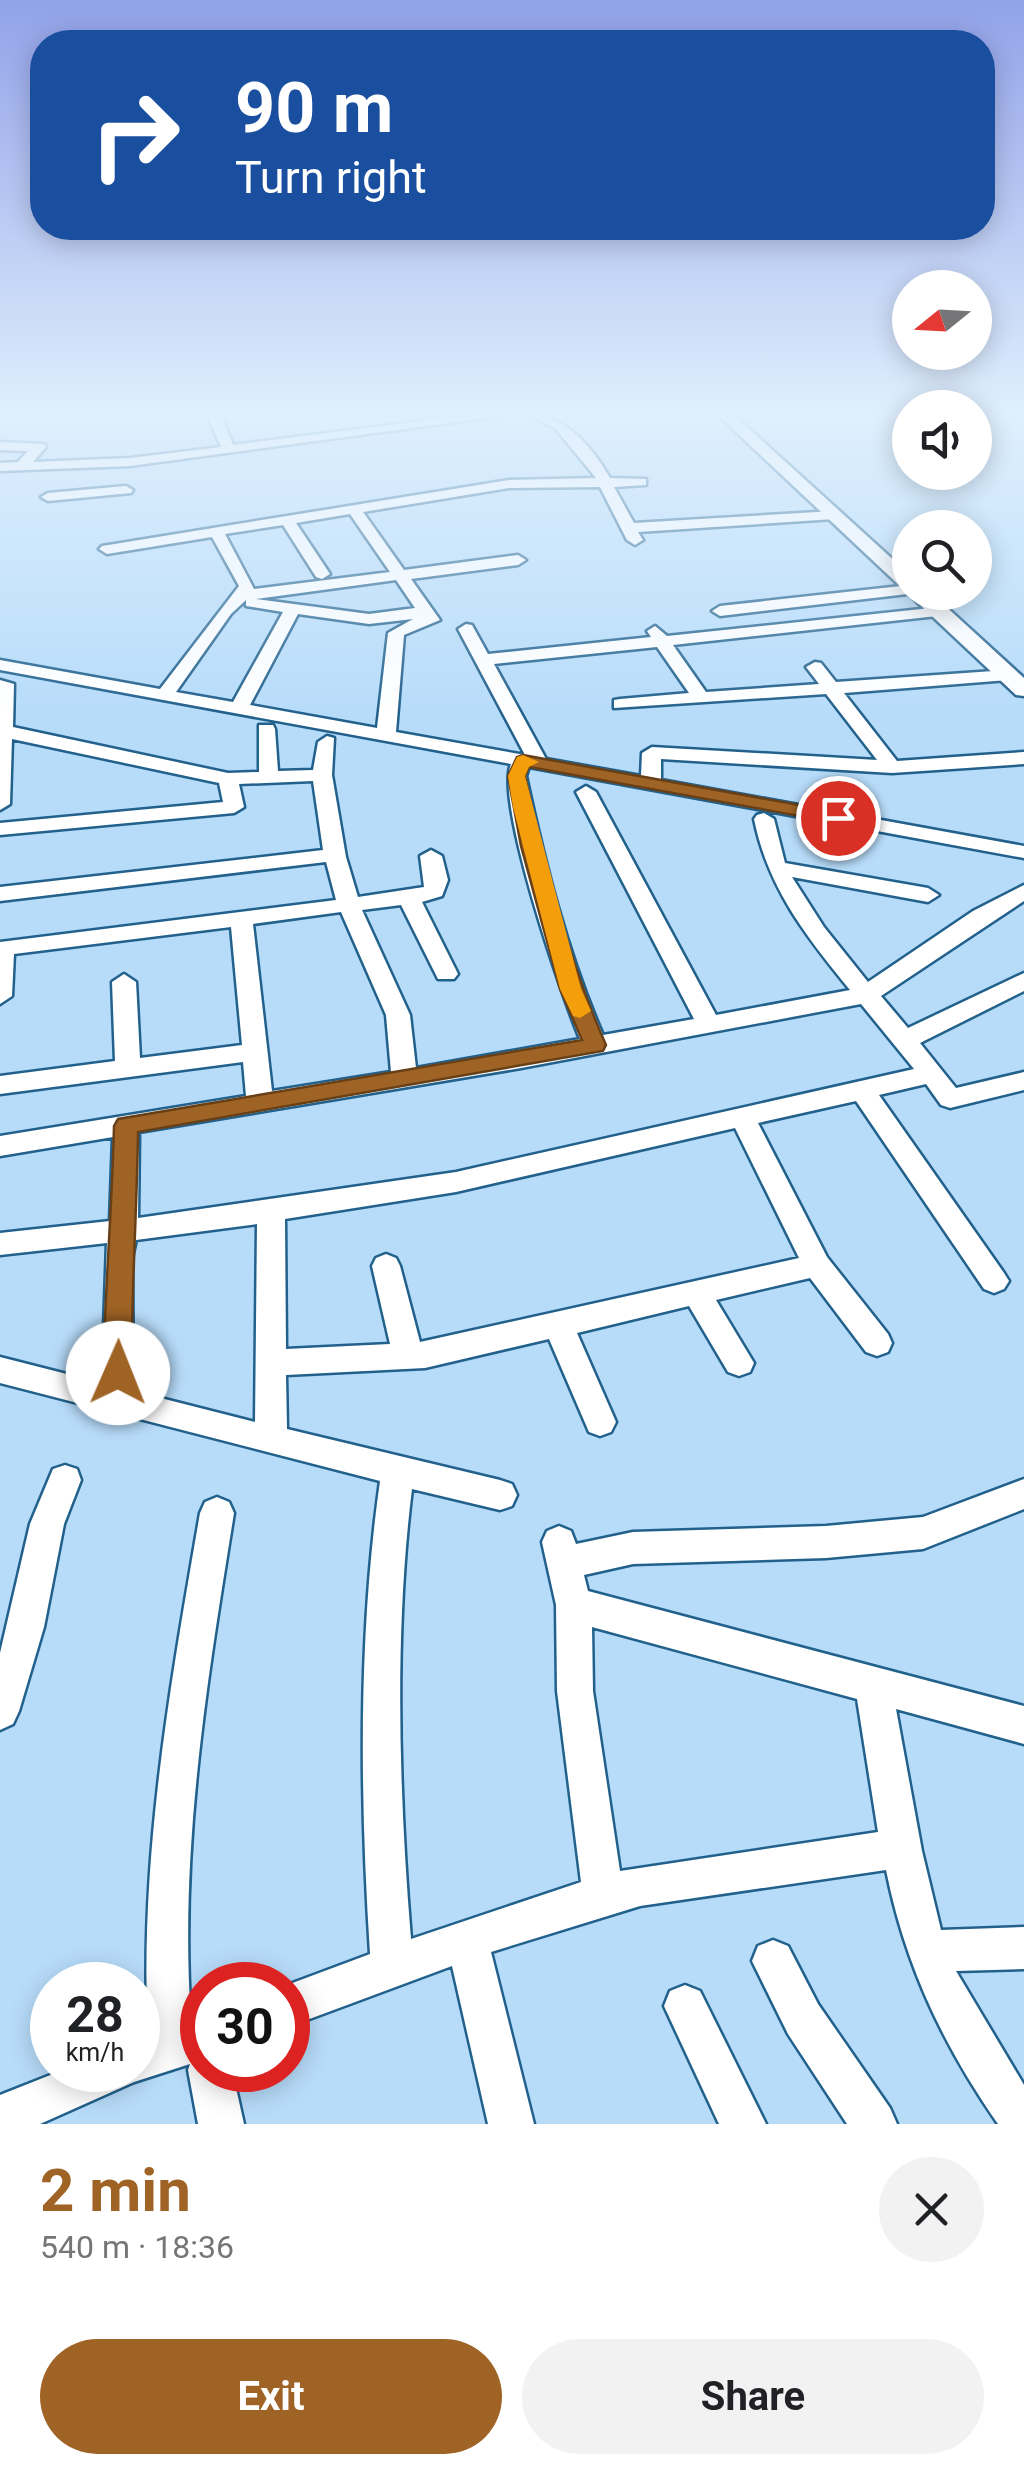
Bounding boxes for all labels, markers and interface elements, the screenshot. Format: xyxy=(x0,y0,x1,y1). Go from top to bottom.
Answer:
text: 90 m xyxy=(235,67,393,149)
icon: right xyxy=(70,70,200,200)
text: Turn right xyxy=(235,151,427,204)
north arrow xyxy=(892,270,992,370)
map controls xyxy=(892,270,992,610)
button: sound xyxy=(892,390,992,490)
button: search xyxy=(892,510,992,610)
pin xyxy=(796,776,881,861)
icon: arrive xyxy=(811,791,866,846)
position arrow xyxy=(66,1321,170,1425)
speed limit sign: 30 xyxy=(180,1962,310,2092)
text: 28 xyxy=(66,1986,124,2044)
text: km/h xyxy=(66,2038,124,2067)
text: 2 min xyxy=(40,2155,191,2226)
button: close xyxy=(879,2157,984,2262)
text: 540 m · 18:36 xyxy=(40,2228,234,2266)
button: Exit xyxy=(40,2339,502,2454)
button: Share xyxy=(522,2339,984,2454)

